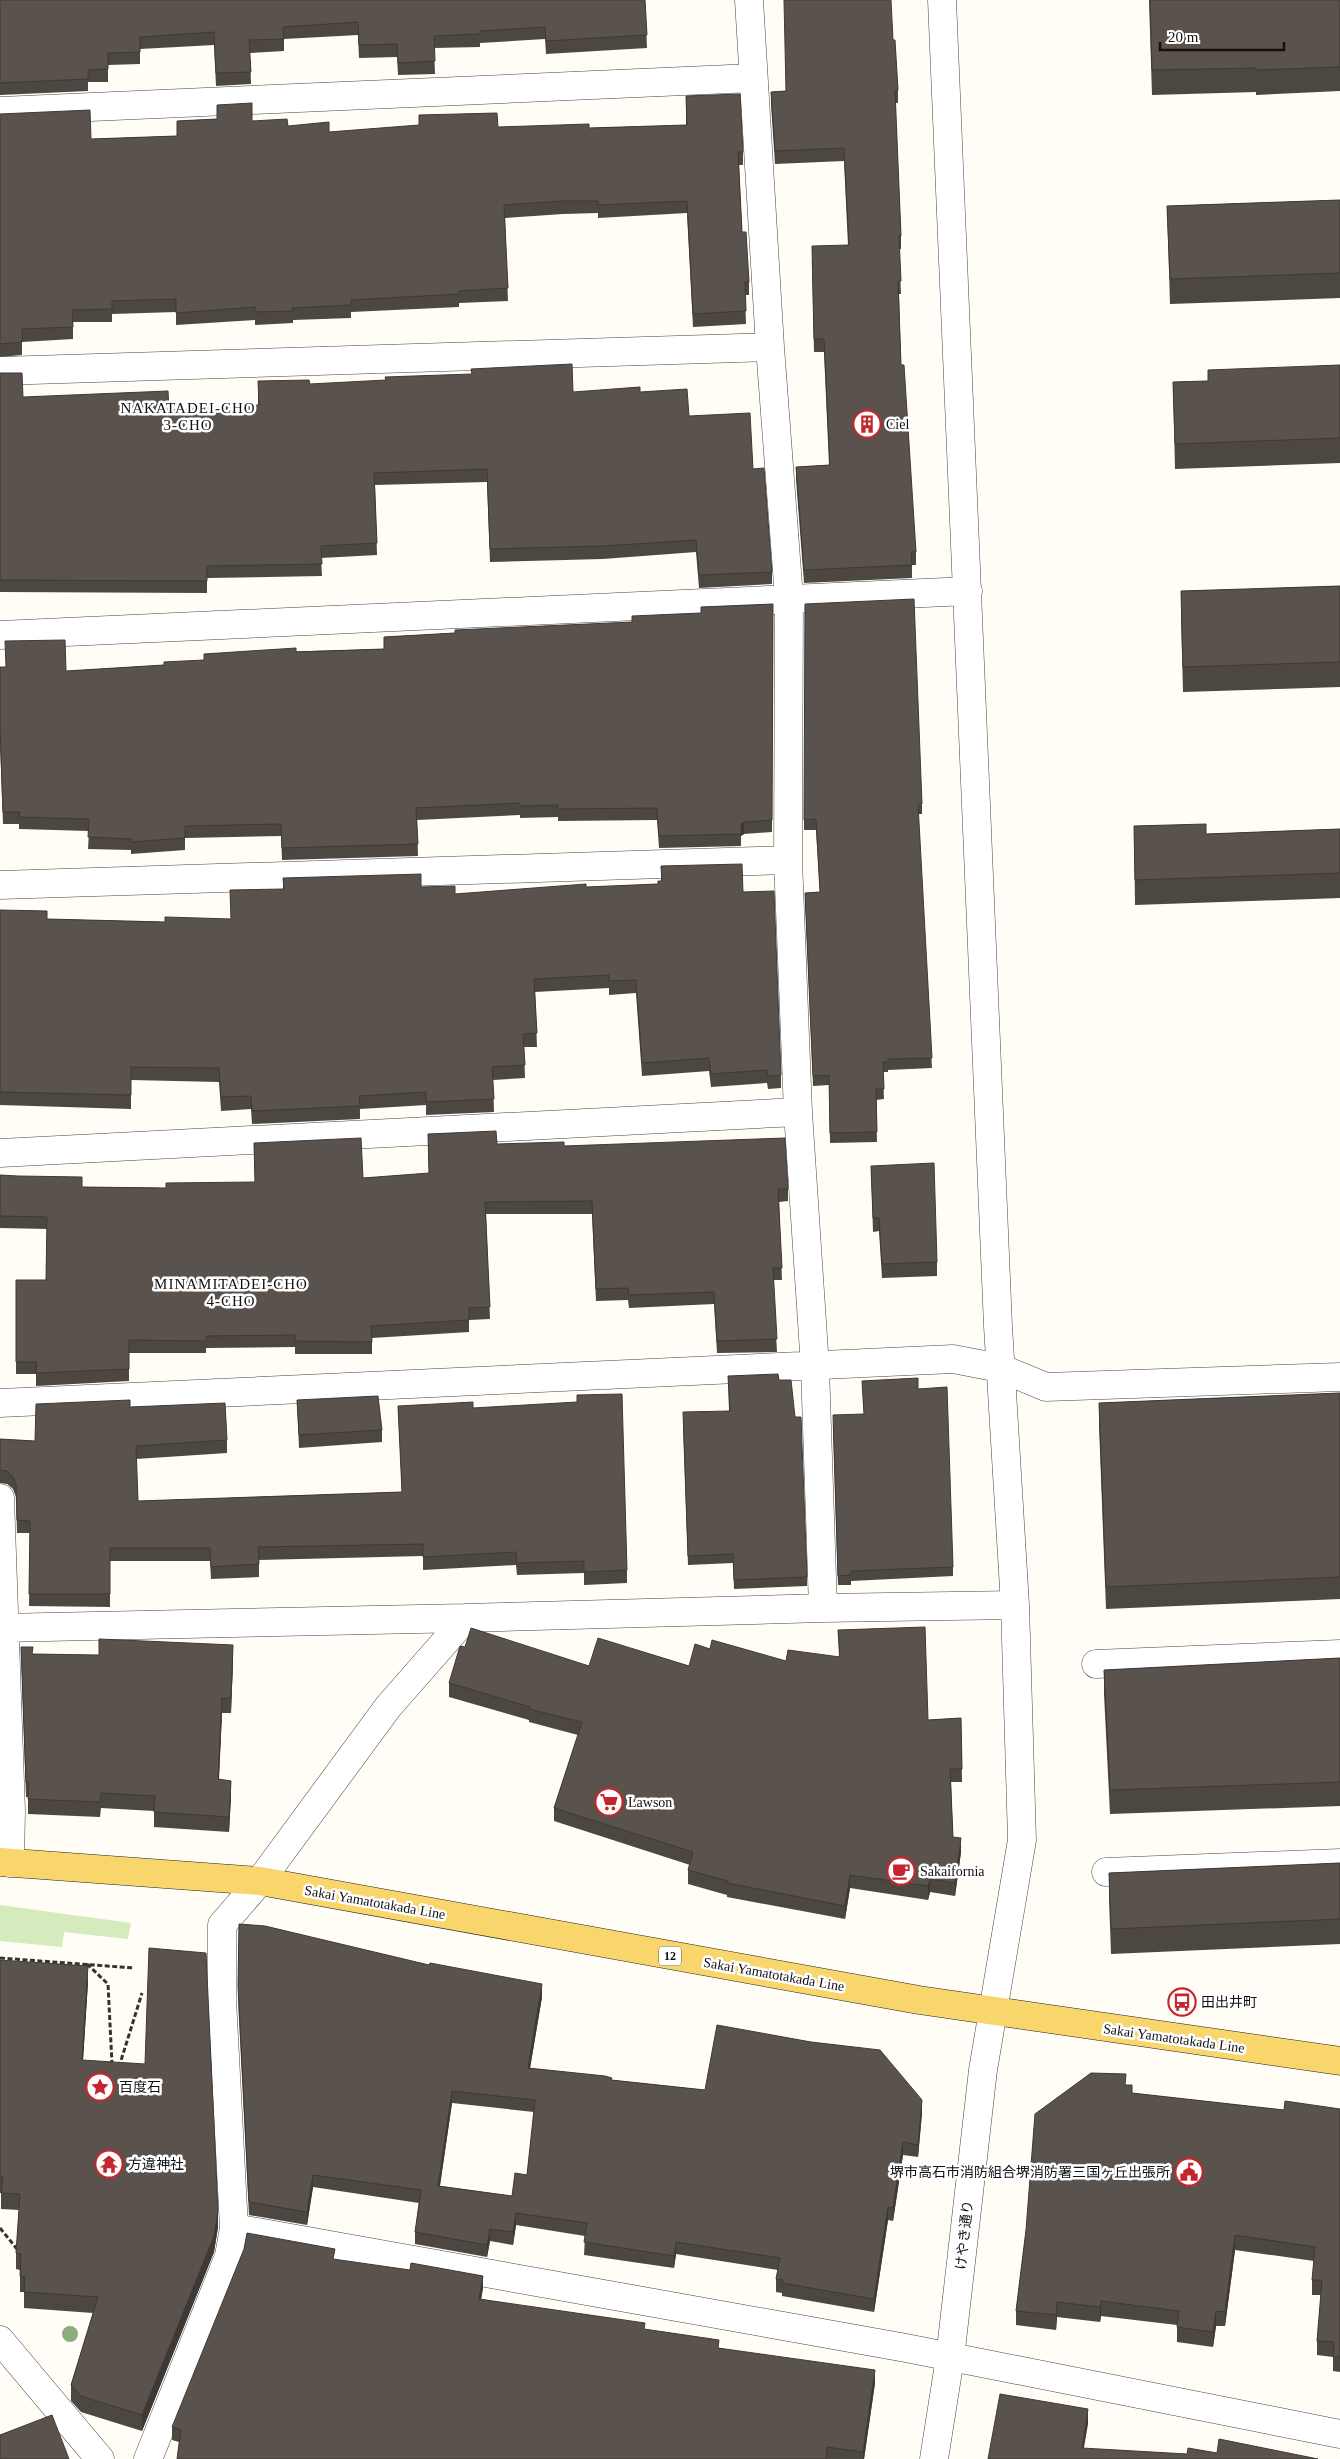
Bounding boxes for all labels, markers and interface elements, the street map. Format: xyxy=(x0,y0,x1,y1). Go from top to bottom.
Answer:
scale bar xyxy=(1160,20,1284,52)
text: 20 m xyxy=(1168,29,1199,45)
district label: NAKATADEI-CHO 3-CHO xyxy=(120,400,256,433)
building icon: Ciel xyxy=(852,409,882,439)
place label: Ciel xyxy=(886,417,909,432)
district label: MINAMITADEI-CHO 4-CHO xyxy=(154,1276,308,1309)
supermarket icon: Lawson xyxy=(594,1787,624,1817)
place label: Lawson xyxy=(628,1795,672,1810)
cafe icon: Sakaifornia xyxy=(886,1856,916,1886)
place label: Sakaifornia xyxy=(920,1864,985,1879)
street label: Sakai Yamatotakada Line xyxy=(303,1883,446,1922)
road number: 12 xyxy=(659,1946,681,1965)
street label: Sakai Yamatotakada Line xyxy=(702,1955,845,1994)
bus stop icon: 田出井町 xyxy=(1167,1987,1197,2017)
place label: 田出井町 xyxy=(1201,1994,1257,2010)
street label: Sakai Yamatotakada Line xyxy=(1102,2021,1246,2056)
place icon: 百度石 xyxy=(85,2072,115,2102)
place label: 百度石 xyxy=(119,2080,161,2095)
temple icon: 方違神社 xyxy=(94,2149,124,2179)
place label: 方違神社 xyxy=(128,2157,184,2172)
public building icon: 堺市高石市消防組合堺消防署三国ヶ丘出張所 xyxy=(1174,2157,1204,2187)
place label: 堺市高石市消防組合堺消防署三国ヶ丘出張所 xyxy=(890,2165,1170,2180)
street label: けやき通り xyxy=(953,2199,976,2271)

